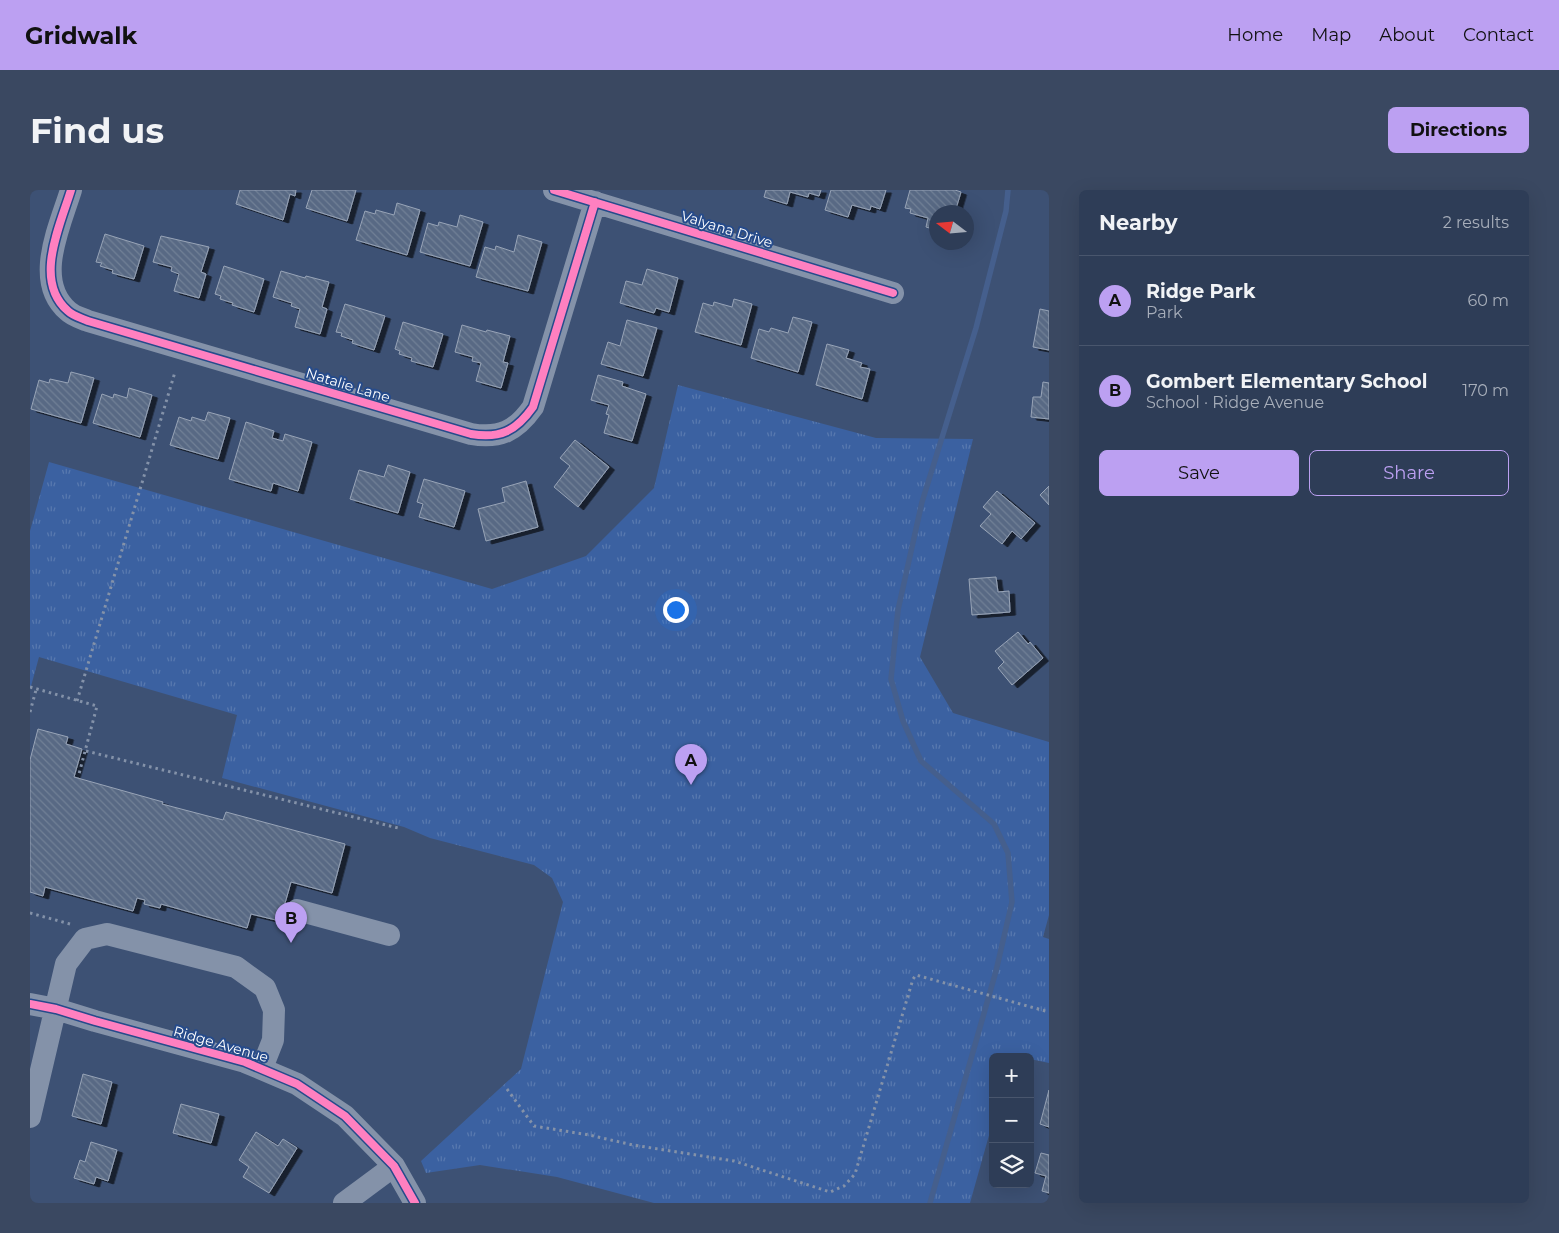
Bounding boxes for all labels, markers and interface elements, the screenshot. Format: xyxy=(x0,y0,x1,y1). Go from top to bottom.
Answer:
text: Gridwalk xyxy=(25,21,137,50)
text: Home xyxy=(1227,24,1283,46)
text: Map xyxy=(1311,24,1351,46)
text: About xyxy=(1379,24,1435,46)
text: Contact xyxy=(1463,24,1534,46)
button: Directions xyxy=(1388,107,1529,153)
text: Find us xyxy=(30,109,164,152)
north arrow xyxy=(929,205,974,250)
street label: Valyana Drive xyxy=(679,207,775,251)
text: Nearby xyxy=(1099,210,1178,235)
text: 2 results xyxy=(1443,213,1509,232)
text: Ridge Park xyxy=(1146,280,1255,303)
text: A xyxy=(1109,291,1121,310)
text: 60 m xyxy=(1467,291,1509,310)
text: Park xyxy=(1146,303,1183,322)
street label: Natalie Lane xyxy=(304,364,392,406)
text: Gombert Elementary School xyxy=(1146,370,1428,393)
text: B xyxy=(1109,381,1121,400)
text: 170 m xyxy=(1462,381,1509,400)
text: School · Ridge Avenue xyxy=(1146,393,1324,412)
button: Save xyxy=(1099,450,1299,496)
button: Share xyxy=(1309,450,1509,496)
your location xyxy=(663,597,689,623)
pin: A xyxy=(675,744,707,785)
pin: B xyxy=(275,902,307,943)
street label: Ridge Avenue xyxy=(171,1022,271,1066)
map controls xyxy=(989,1053,1034,1188)
button: + xyxy=(989,1053,1034,1098)
button: − xyxy=(989,1098,1034,1143)
button: layers xyxy=(989,1143,1034,1188)

